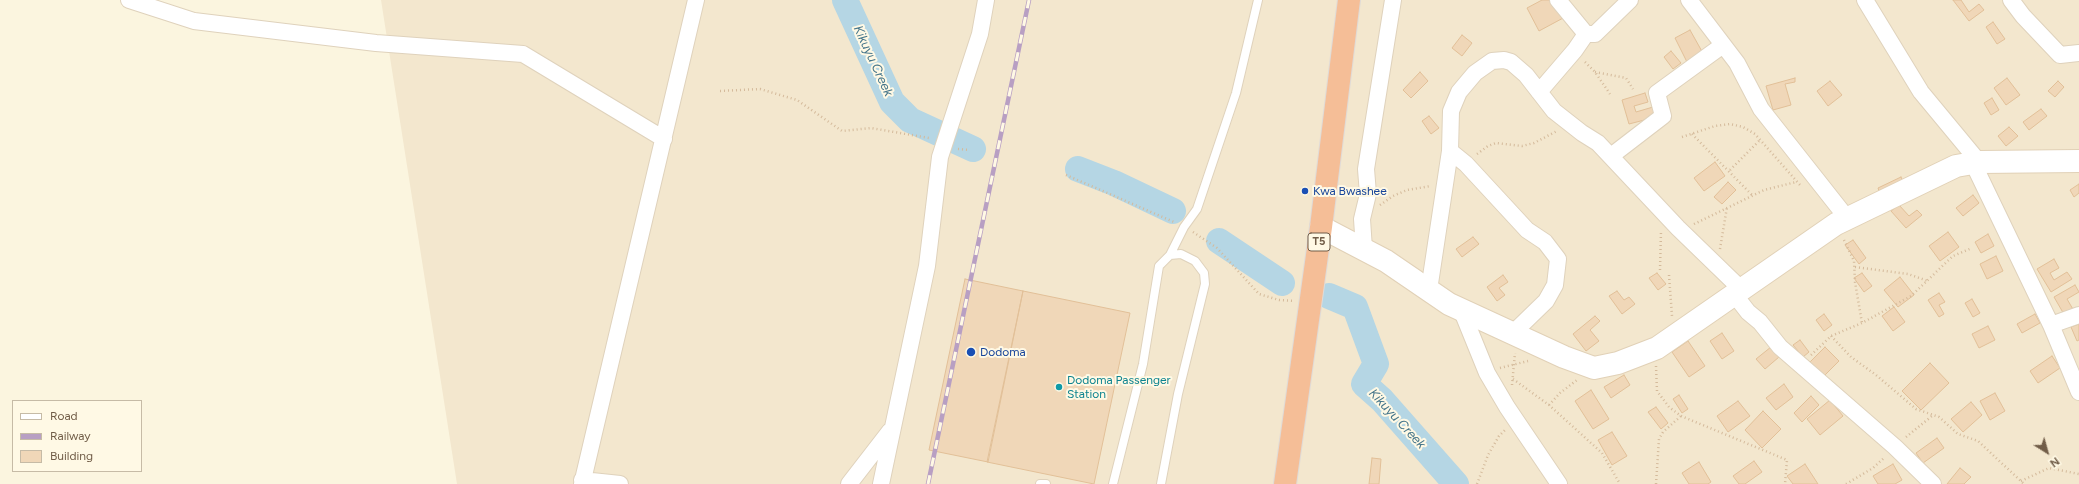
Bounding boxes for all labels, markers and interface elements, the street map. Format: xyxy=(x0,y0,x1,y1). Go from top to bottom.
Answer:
water label: Kikuyu Creek xyxy=(850,23,896,99)
place label: Kwa Bwashee xyxy=(1313,184,1387,198)
marker: Kwa Bwashee xyxy=(1300,186,1310,196)
road number: T5 xyxy=(1308,233,1330,251)
place label: Dodoma xyxy=(980,345,1026,359)
marker: Dodoma xyxy=(965,346,977,358)
place label: Dodoma Passenger Station xyxy=(1067,373,1171,401)
marker: Dodoma Passenger Station xyxy=(1054,382,1064,392)
water label: Kikuyu Creek xyxy=(1365,386,1429,452)
legend xyxy=(12,400,142,472)
text: Road xyxy=(50,409,78,423)
text: Railway xyxy=(50,429,91,443)
north arrow xyxy=(2027,432,2067,472)
text: Building xyxy=(50,449,93,463)
text: N xyxy=(2047,454,2062,470)

